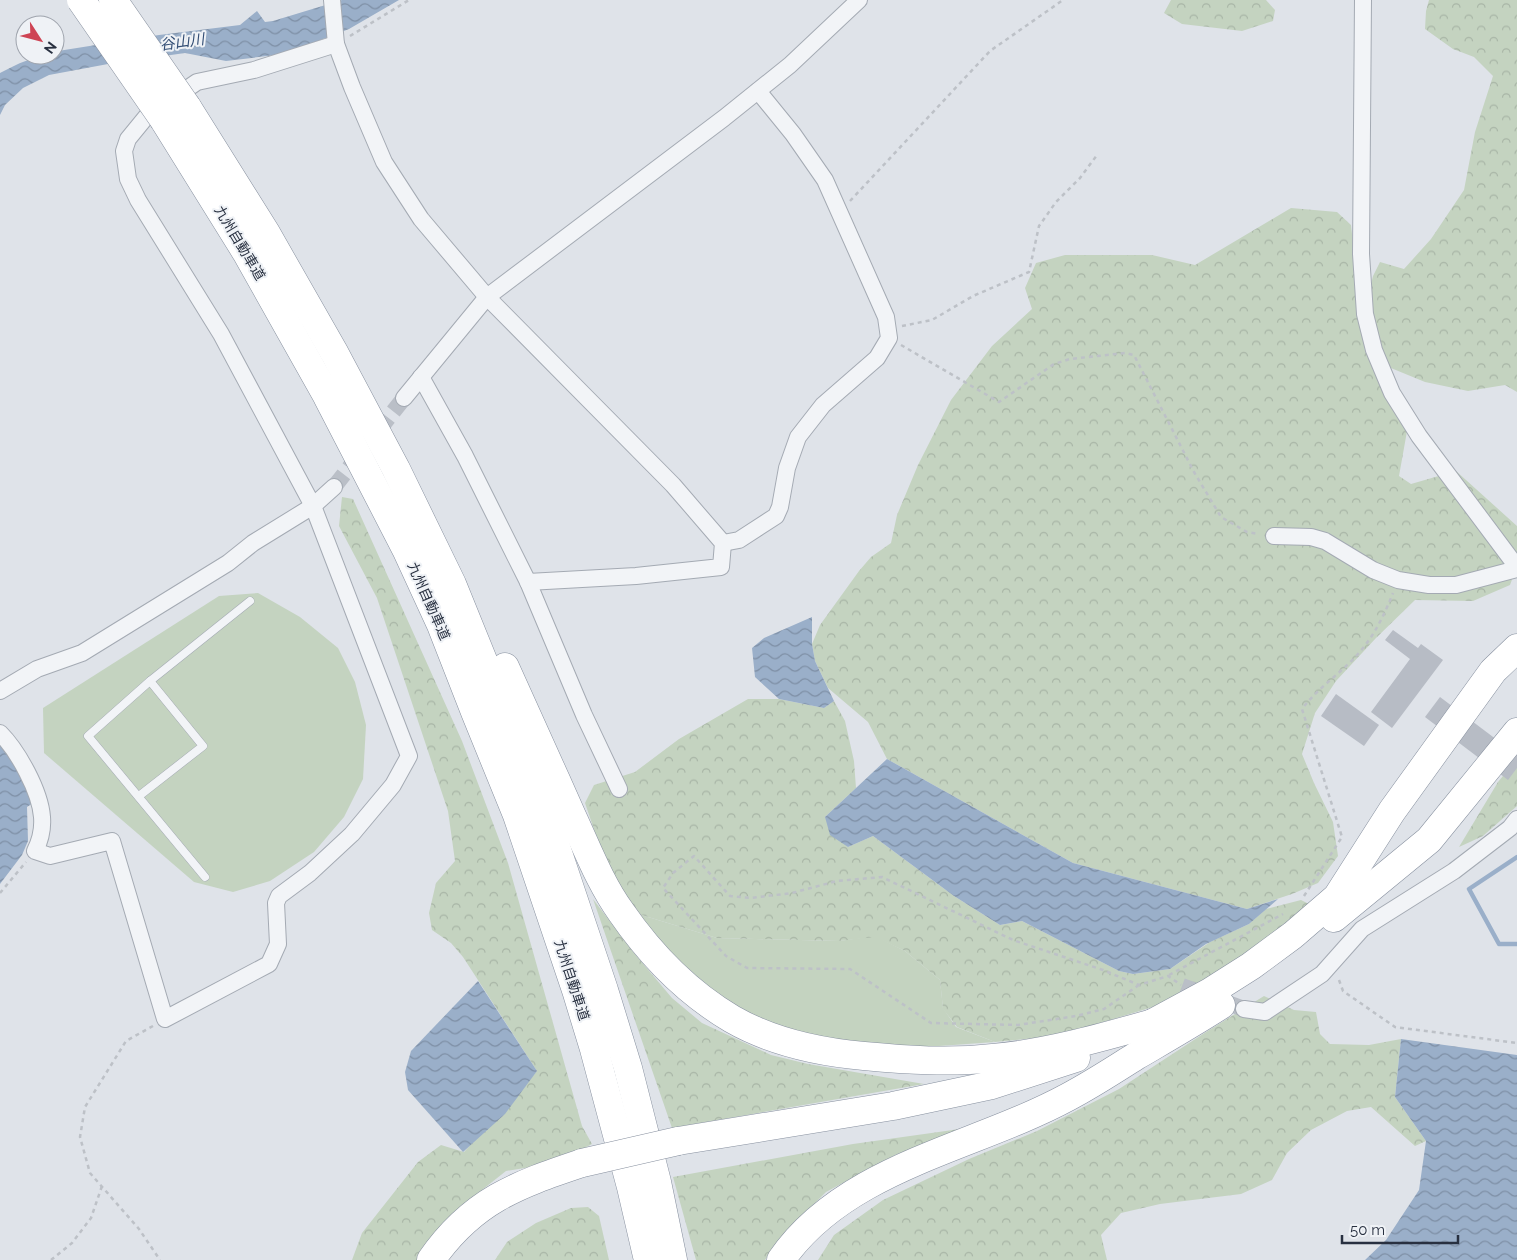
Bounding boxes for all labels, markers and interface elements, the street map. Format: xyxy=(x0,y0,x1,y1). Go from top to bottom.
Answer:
north arrow xyxy=(15,15,65,65)
water label: 谷山川 xyxy=(158,30,208,54)
text: N xyxy=(41,39,60,57)
street label: 九州自動車道 xyxy=(212,203,268,283)
street label: 九州自動車道 xyxy=(405,559,453,643)
street label: 九州自動車道 xyxy=(551,938,593,1022)
scale bar xyxy=(1342,1212,1458,1244)
text: 50 m xyxy=(1350,1221,1385,1239)

